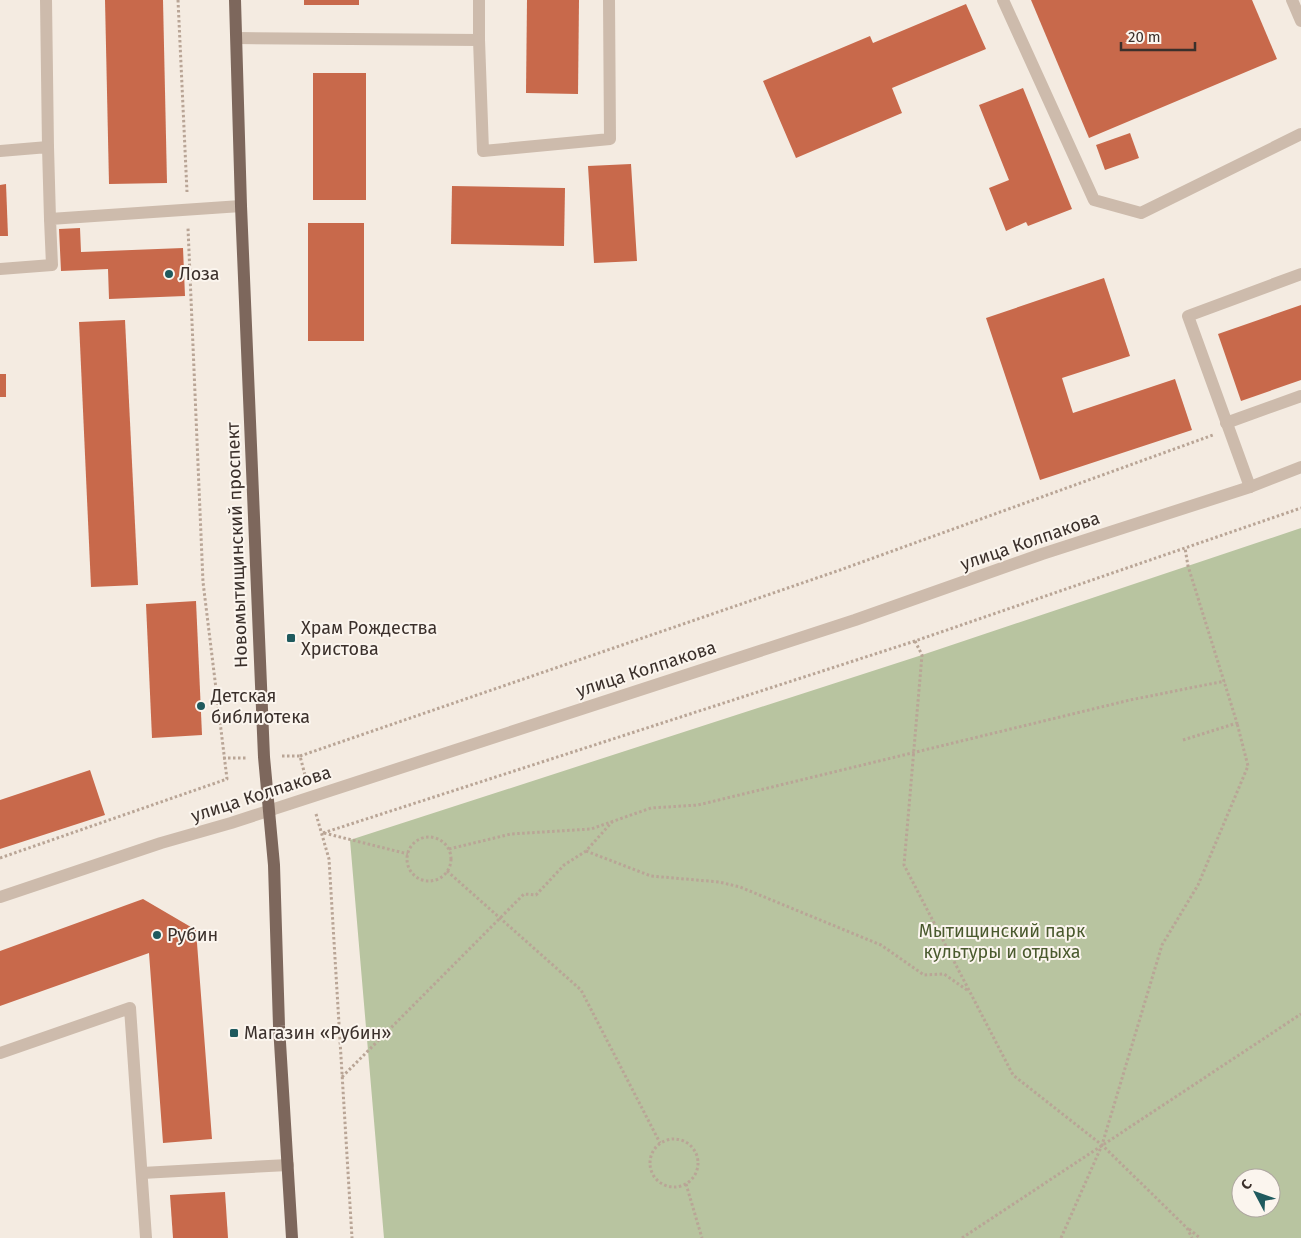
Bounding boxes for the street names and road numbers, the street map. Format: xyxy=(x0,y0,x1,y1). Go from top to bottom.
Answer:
street label: Новомытищинский проспект xyxy=(222,421,252,668)
street label: улица Колпакова xyxy=(957,507,1103,575)
street label: улица Колпакова xyxy=(573,636,719,702)
street label: улица Колпакова xyxy=(188,761,334,827)

